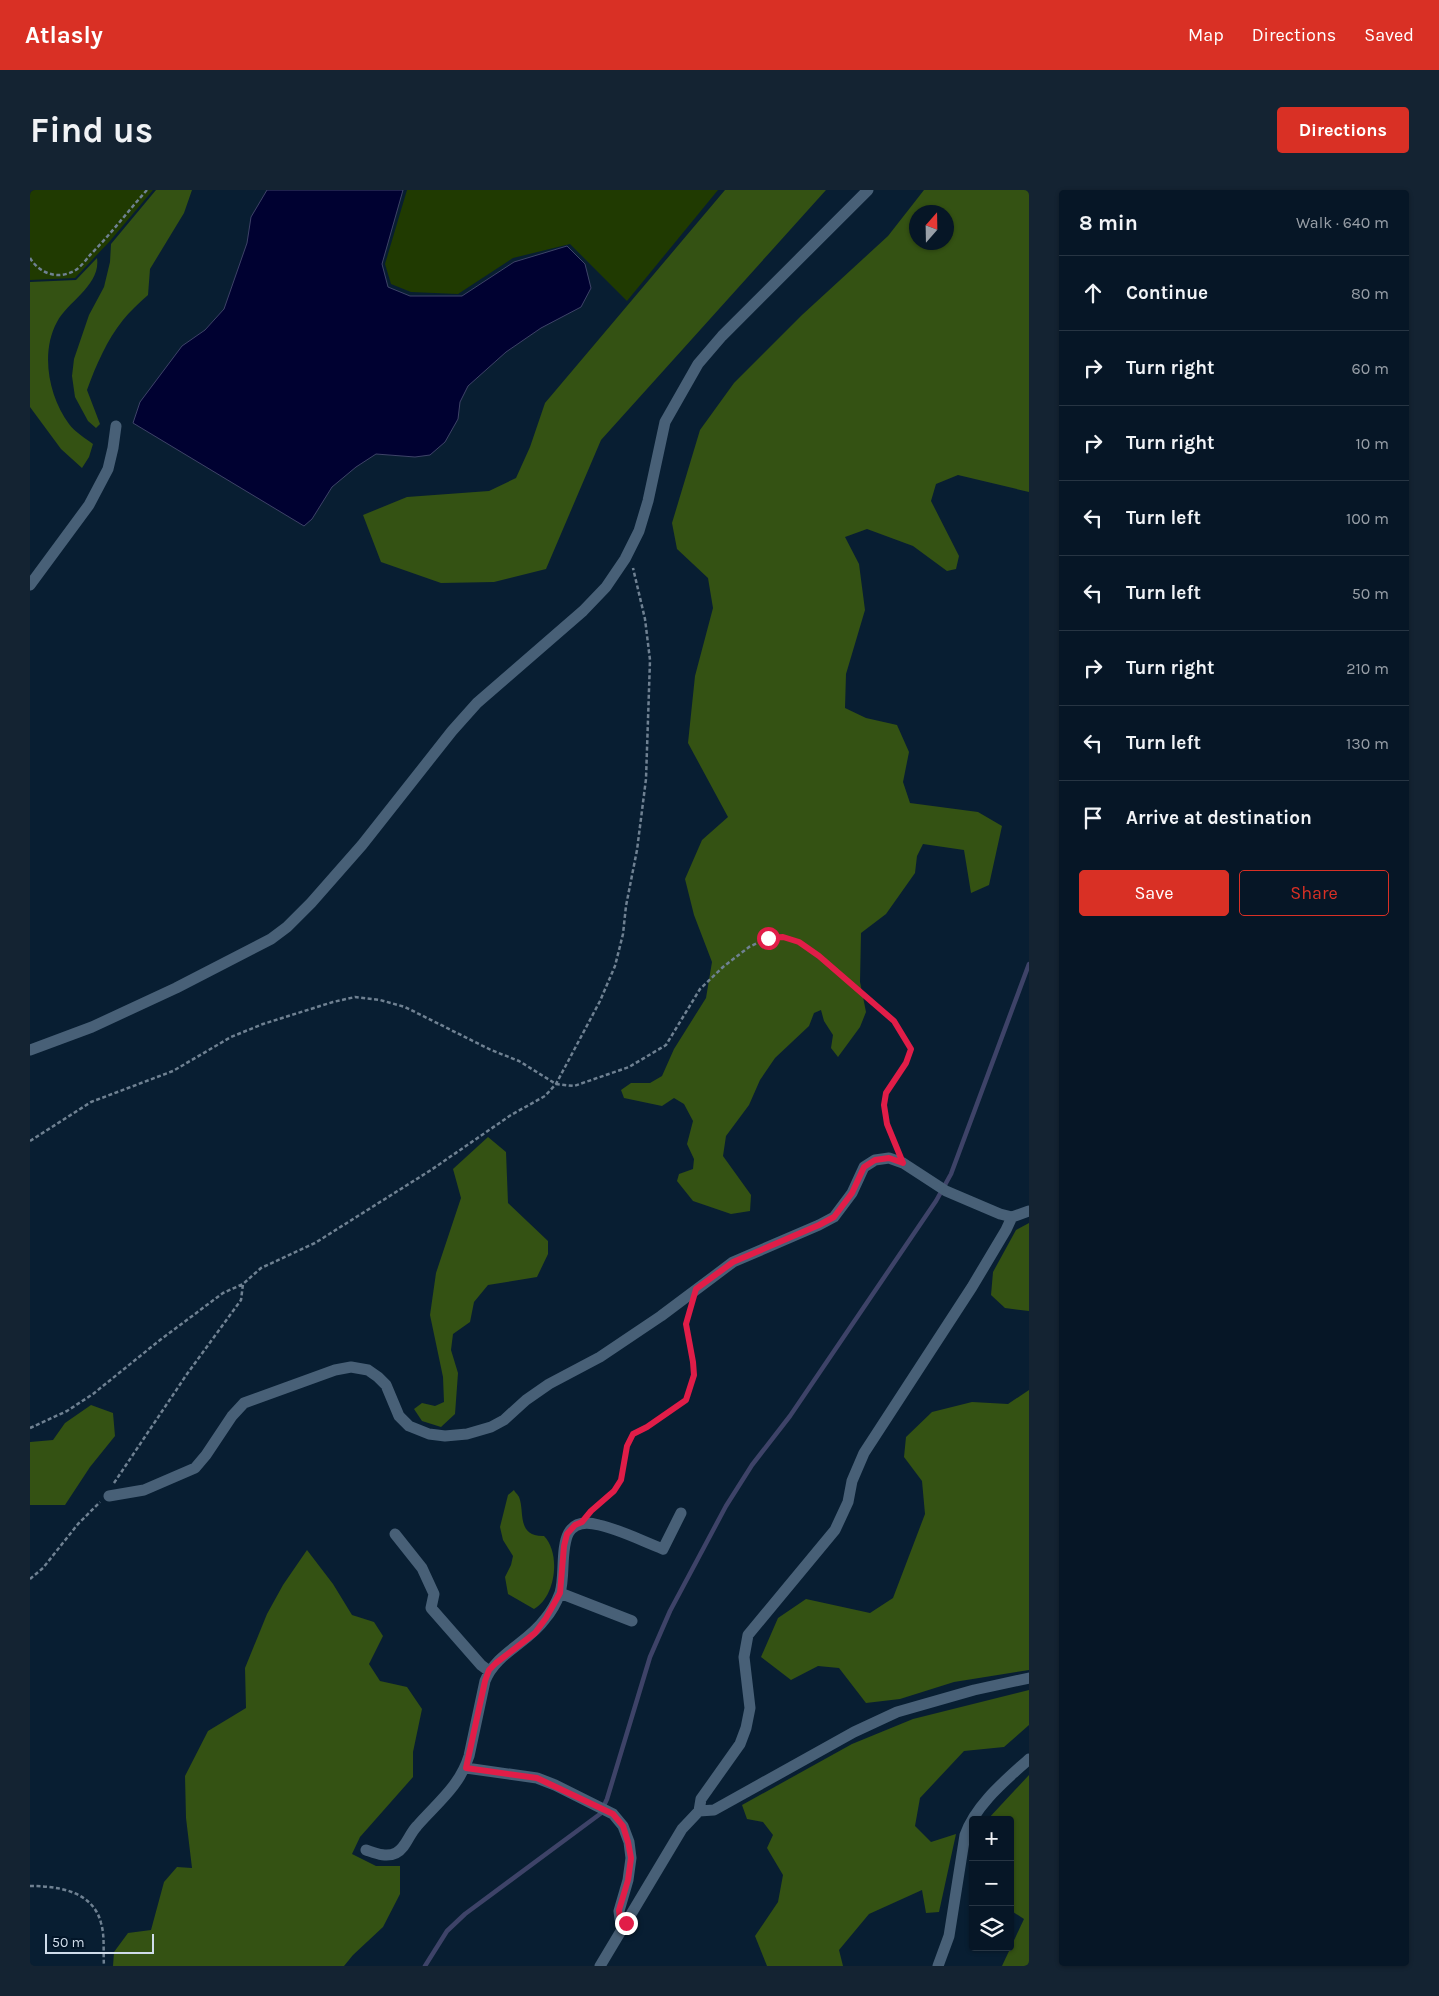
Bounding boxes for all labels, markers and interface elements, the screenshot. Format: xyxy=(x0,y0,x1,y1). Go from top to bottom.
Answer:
text: Atlasly xyxy=(25,21,103,49)
text: Map xyxy=(1188,24,1224,46)
text: Directions xyxy=(1252,24,1336,46)
text: Saved xyxy=(1364,24,1414,46)
button: Directions xyxy=(1277,107,1409,153)
text: Find us xyxy=(30,110,153,151)
north arrow xyxy=(909,205,954,250)
text: 8 min xyxy=(1079,211,1138,235)
text: Walk · 640 m xyxy=(1296,213,1389,232)
icon: ahead xyxy=(1079,279,1107,307)
text: Continue xyxy=(1126,282,1208,304)
text: 80 m xyxy=(1351,284,1389,303)
icon: right xyxy=(1079,354,1107,382)
text: Turn right xyxy=(1126,357,1215,379)
text: 60 m xyxy=(1352,359,1389,378)
icon: right xyxy=(1079,429,1107,457)
text: Turn right xyxy=(1126,432,1215,454)
text: 10 m xyxy=(1355,434,1389,453)
icon: left xyxy=(1079,504,1107,532)
text: Turn left xyxy=(1126,507,1201,529)
text: 100 m xyxy=(1346,509,1389,528)
icon: left xyxy=(1079,579,1107,607)
text: Turn left xyxy=(1126,582,1201,604)
text: 50 m xyxy=(1352,584,1389,603)
icon: right xyxy=(1079,654,1107,682)
text: Turn right xyxy=(1126,657,1215,679)
text: 210 m xyxy=(1346,659,1389,678)
icon: left xyxy=(1079,729,1107,757)
text: Turn left xyxy=(1126,732,1201,754)
text: 130 m xyxy=(1346,734,1389,753)
icon: arrive xyxy=(1079,804,1107,832)
text: Arrive at destination xyxy=(1126,807,1312,829)
button: Save xyxy=(1079,870,1229,916)
button: Share xyxy=(1239,870,1389,916)
route start xyxy=(757,927,780,950)
map controls xyxy=(969,1816,1014,1951)
button: + xyxy=(969,1816,1014,1861)
button: − xyxy=(969,1861,1014,1906)
button: layers xyxy=(969,1906,1014,1951)
route end xyxy=(615,1912,638,1935)
scale bar xyxy=(45,1931,154,1954)
text: 50 m xyxy=(52,1934,85,1951)

